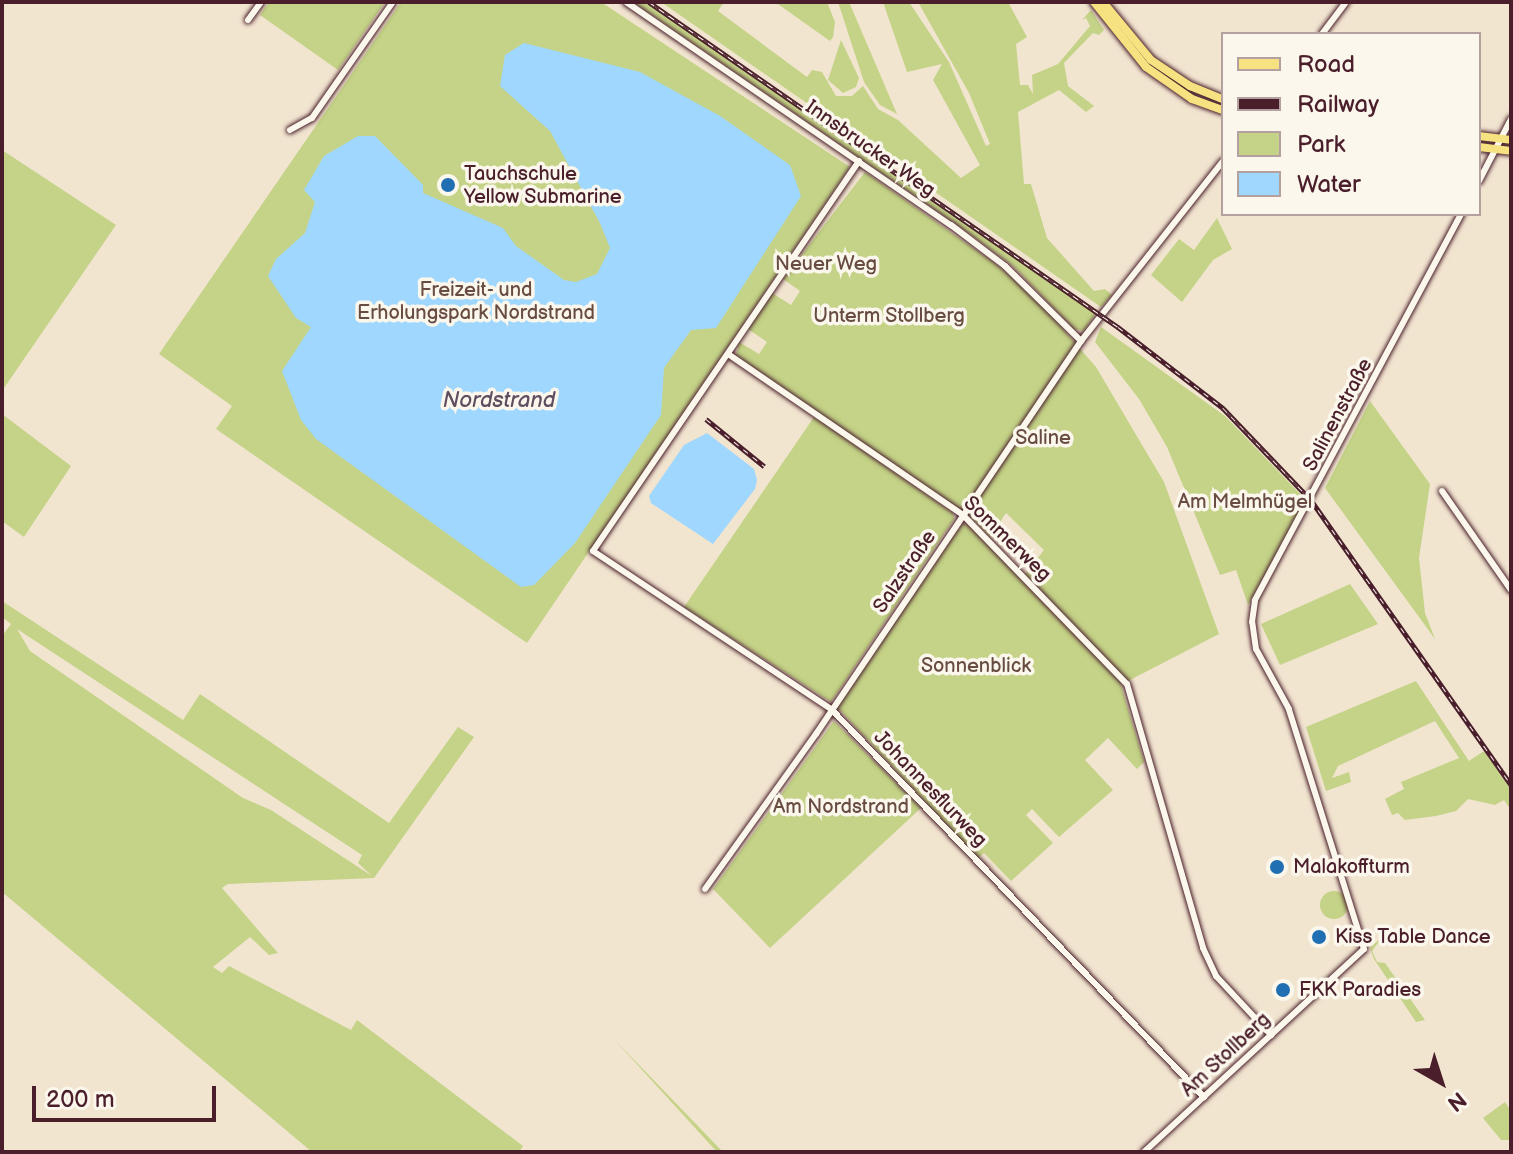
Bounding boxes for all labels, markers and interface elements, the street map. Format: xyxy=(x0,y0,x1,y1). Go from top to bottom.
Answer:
legend xyxy=(1221,32,1481,216)
text: Road xyxy=(1297,50,1355,79)
text: Railway xyxy=(1297,90,1379,119)
street label: Innsbrucker Weg xyxy=(800,95,940,203)
text: Park xyxy=(1297,130,1345,159)
place label: Tauchschule Yellow Submarine xyxy=(464,162,622,209)
text: Water xyxy=(1297,170,1361,199)
marker: Tauchschule Yellow Submarine xyxy=(439,176,457,194)
park label: Neuer Weg xyxy=(774,252,878,276)
park label: Freizeit- und Erholungspark Nordstrand xyxy=(357,279,595,326)
park label: Unterm Stollberg xyxy=(813,304,965,328)
street label: Salinenstraße xyxy=(1298,355,1378,475)
water label: Nordstrand xyxy=(443,388,555,414)
park label: Saline xyxy=(1015,426,1071,450)
park label: Am Melmhügel xyxy=(1178,490,1312,514)
street label: Sommerweg xyxy=(958,491,1056,587)
street label: Salzstraße xyxy=(869,526,941,618)
park label: Sonnenblick xyxy=(921,654,1031,678)
street label: Johannesflurweg xyxy=(868,726,992,852)
park label: Am Nordstrand xyxy=(773,795,909,819)
place label: Malakoffturm xyxy=(1293,855,1410,879)
marker: Malakoffturm xyxy=(1268,858,1286,876)
place label: Kiss Table Dance xyxy=(1335,925,1491,949)
marker: Kiss Table Dance xyxy=(1310,928,1328,946)
place label: FKK Paradies xyxy=(1299,978,1421,1002)
marker: FKK Paradies xyxy=(1274,981,1292,999)
street label: Am Stollberg xyxy=(1176,1007,1276,1103)
north arrow xyxy=(1401,1042,1481,1122)
scale bar xyxy=(36,1070,220,1120)
text: 200 m xyxy=(46,1085,115,1114)
text: N xyxy=(1441,1085,1471,1117)

